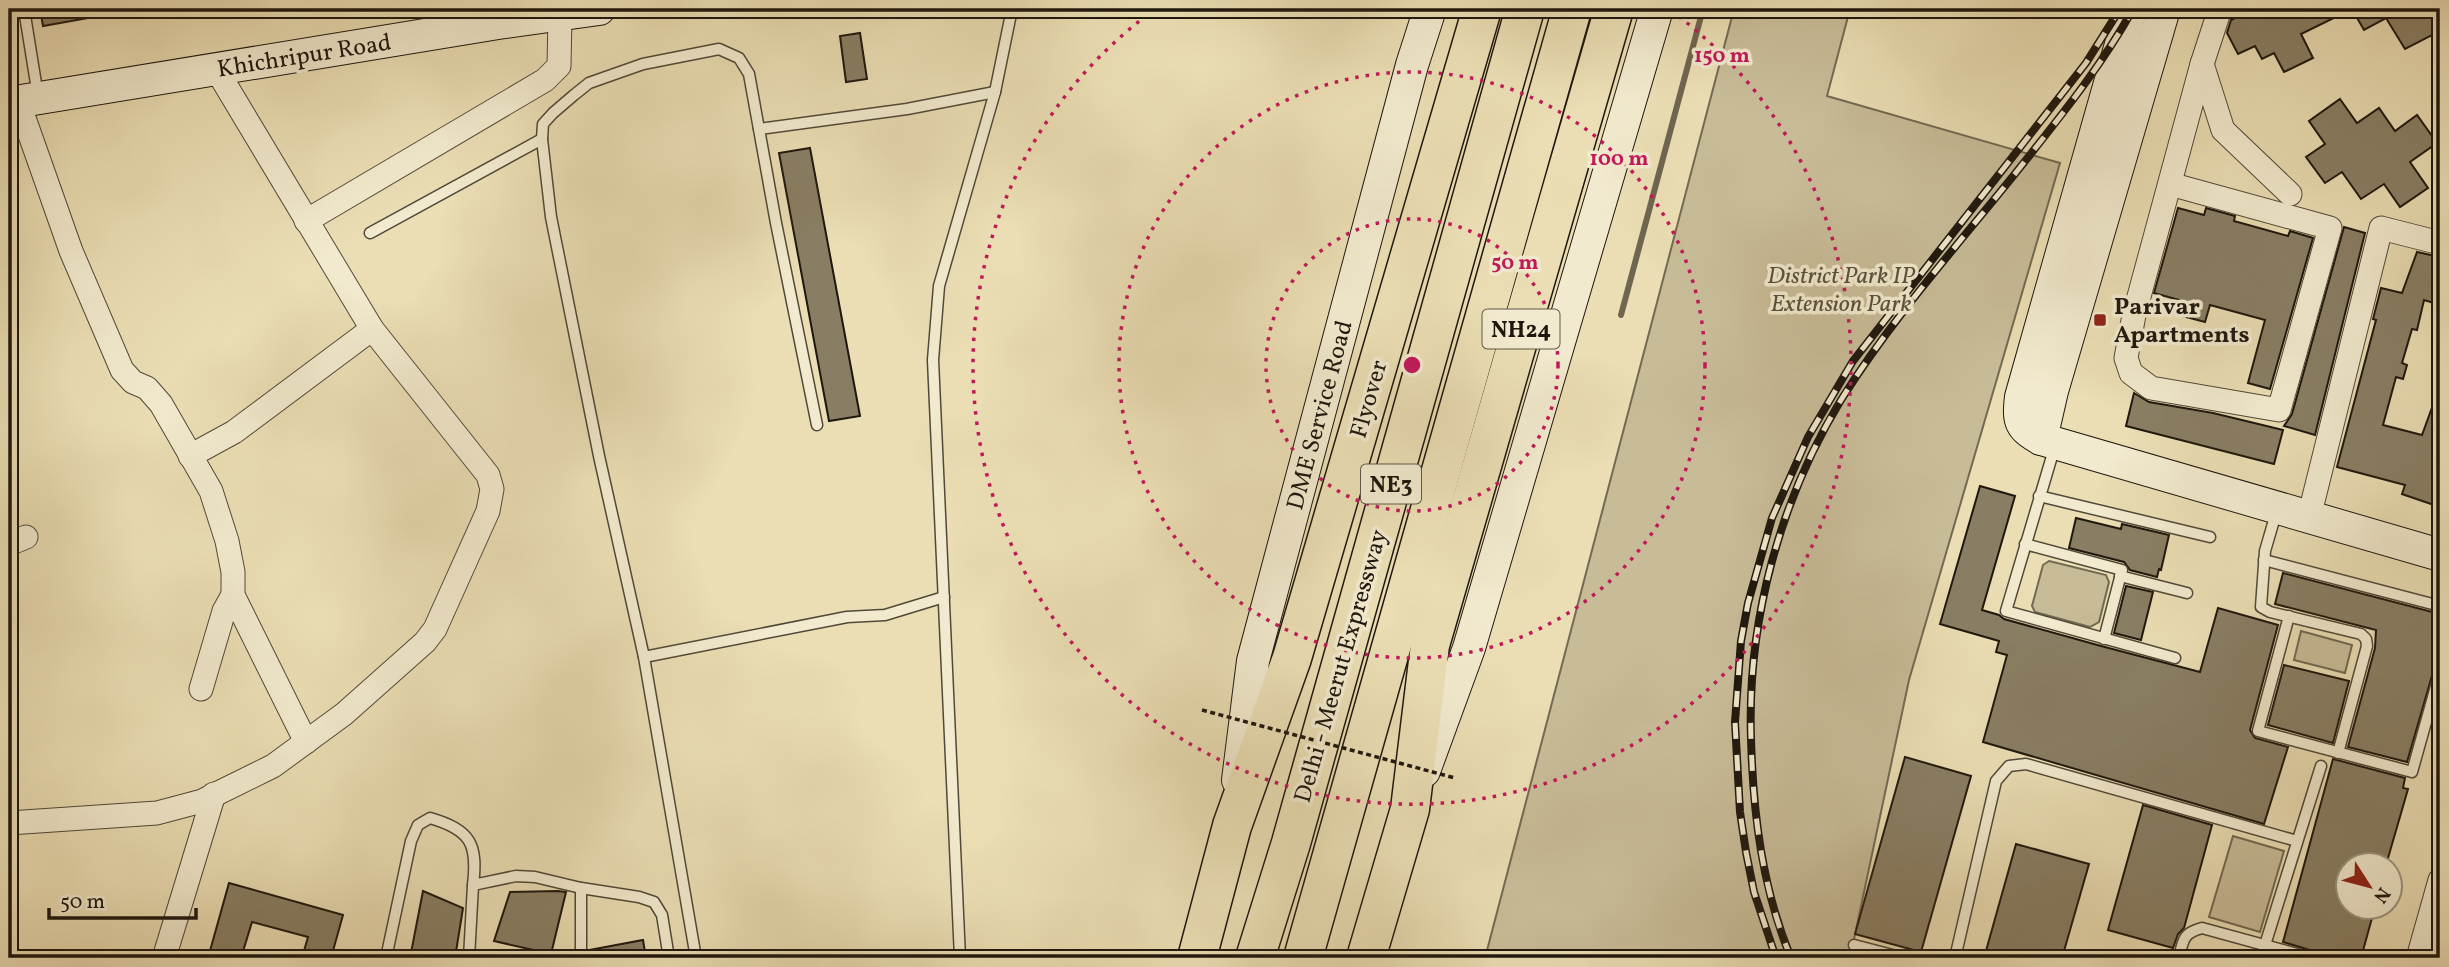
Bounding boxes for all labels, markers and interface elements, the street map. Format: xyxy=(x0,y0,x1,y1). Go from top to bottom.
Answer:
street label: Khichripur Road xyxy=(215,26,394,88)
text: 150 m xyxy=(1694,42,1750,71)
text: 100 m xyxy=(1589,145,1649,174)
text: 50 m xyxy=(1491,249,1539,278)
park label: District Park IP Extension Park xyxy=(1767,260,1916,322)
place label: Parivar Apartments xyxy=(2114,291,2250,353)
road number: NH24 xyxy=(1482,310,1560,348)
marker: Parivar Apartments xyxy=(2092,312,2108,328)
street label: DME Service Road xyxy=(1279,317,1363,514)
centre of rings xyxy=(1400,353,1424,377)
street label: Flyover xyxy=(1343,357,1397,443)
road number: NE3 xyxy=(1361,464,1421,504)
street label: Delhi - Meerut Expressway xyxy=(1287,526,1397,807)
north arrow xyxy=(2334,852,2404,922)
scale bar xyxy=(49,876,196,920)
text: N xyxy=(2366,882,2396,908)
text: 50 m xyxy=(60,888,105,917)

